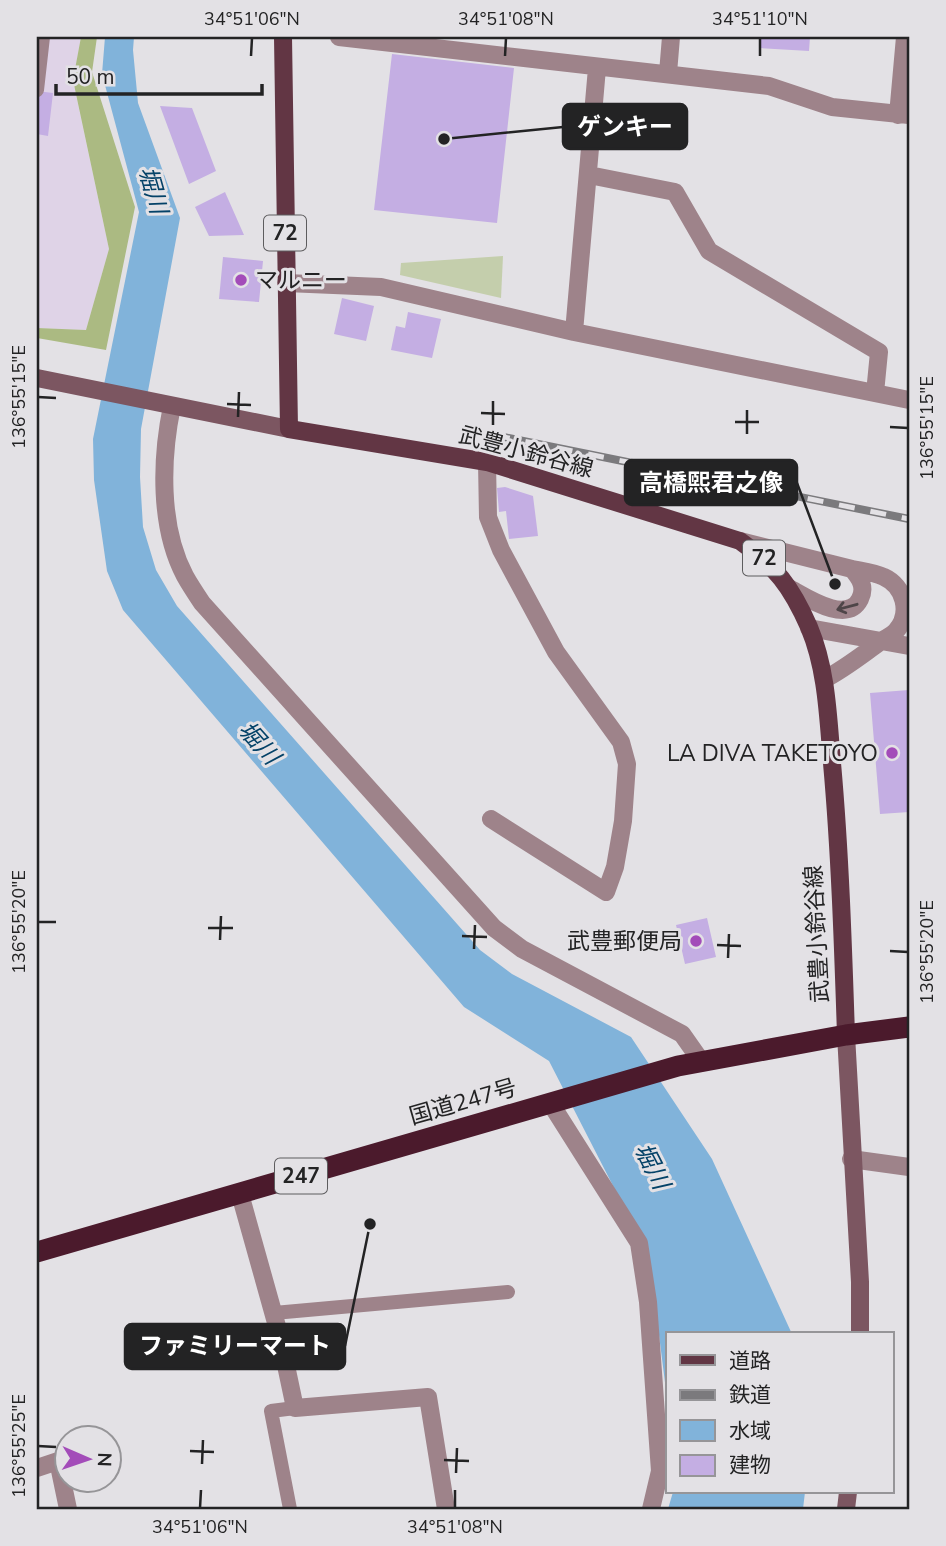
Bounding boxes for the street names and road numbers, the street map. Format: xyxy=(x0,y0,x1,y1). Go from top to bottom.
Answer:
road number: 72 xyxy=(264,216,306,250)
street label: 武豊小鈴谷線 xyxy=(455,419,597,485)
road number: 72 xyxy=(743,540,785,576)
street label: 武豊小鈴谷線 xyxy=(798,864,836,1004)
street label: 国道247号 xyxy=(406,1072,520,1132)
road number: 247 xyxy=(275,1158,327,1194)

